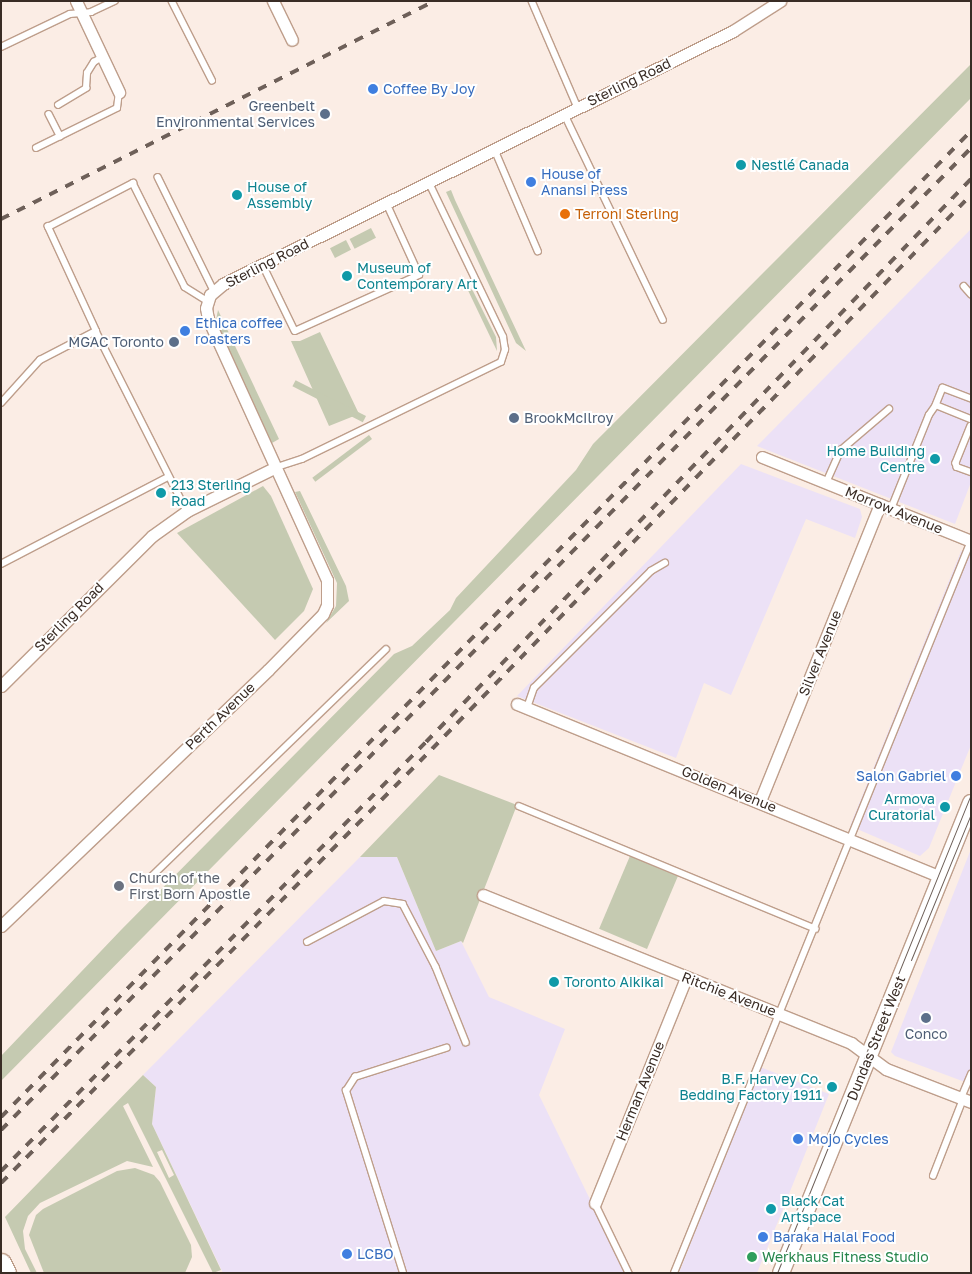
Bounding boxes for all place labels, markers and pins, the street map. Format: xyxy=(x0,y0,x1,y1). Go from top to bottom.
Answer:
place label: Coffee By Joy xyxy=(383,81,475,97)
marker: Coffee By Joy xyxy=(367,83,379,95)
place label: Greenbelt Environmental Services xyxy=(156,98,315,130)
marker: Greenbelt Environmental Services xyxy=(319,108,331,120)
place label: Nestlé Canada xyxy=(751,157,849,173)
marker: Nestlé Canada xyxy=(735,159,747,171)
place label: House of Anansi Press xyxy=(541,166,628,198)
marker: House of Anansi Press xyxy=(525,176,537,188)
place label: House of Assembly xyxy=(247,179,312,212)
marker: House of Assembly xyxy=(231,189,243,201)
place label: Terroni Sterling xyxy=(575,206,679,222)
marker: Terroni Sterling xyxy=(559,208,571,220)
place label: Museum of Contemporary Art xyxy=(357,260,478,292)
marker: Museum of Contemporary Art xyxy=(341,270,353,282)
place label: Ethica coffee roasters xyxy=(195,315,283,348)
marker: Ethica coffee roasters xyxy=(179,325,191,337)
place label: MGAC Toronto xyxy=(68,334,164,350)
marker: MGAC Toronto xyxy=(168,336,180,348)
place label: BrookMcIlroy xyxy=(524,410,613,426)
marker: BrookMcIlroy xyxy=(508,412,520,424)
place label: Home Building Centre xyxy=(826,443,925,476)
marker: Home Building Centre xyxy=(929,453,941,465)
place label: 213 Sterling Road xyxy=(171,477,251,510)
marker: 213 Sterling Road xyxy=(155,487,167,499)
place label: Salon Gabriel xyxy=(856,768,946,784)
marker: Salon Gabriel xyxy=(950,770,962,782)
place label: Armova Curatorial xyxy=(868,791,935,824)
marker: Armova Curatorial xyxy=(939,801,951,813)
place label: Church of the First Born Apostle xyxy=(129,870,250,902)
marker: Church of the First Born Apostle xyxy=(113,880,125,892)
place label: Toronto Aikikai xyxy=(564,974,664,990)
marker: Toronto Aikikai xyxy=(548,976,560,988)
marker: Conco xyxy=(920,1012,932,1024)
place label: Conco xyxy=(905,1026,947,1042)
place label: B.F. Harvey Co. Bedding Factory 1911 xyxy=(679,1071,822,1104)
marker: B.F. Harvey Co. Bedding Factory 1911 xyxy=(826,1081,838,1093)
place label: Mojo Cycles xyxy=(808,1131,889,1147)
marker: Mojo Cycles xyxy=(792,1133,804,1145)
place label: Black Cat Artspace xyxy=(781,1193,845,1226)
marker: Black Cat Artspace xyxy=(765,1203,777,1215)
place label: Baraka Halal Food xyxy=(773,1229,895,1245)
marker: Baraka Halal Food xyxy=(757,1231,769,1243)
place label: LCBO xyxy=(357,1246,394,1262)
marker: LCBO xyxy=(341,1248,353,1260)
place label: Werkhaus Fitness Studio xyxy=(762,1249,929,1265)
marker: Werkhaus Fitness Studio xyxy=(746,1251,758,1263)

